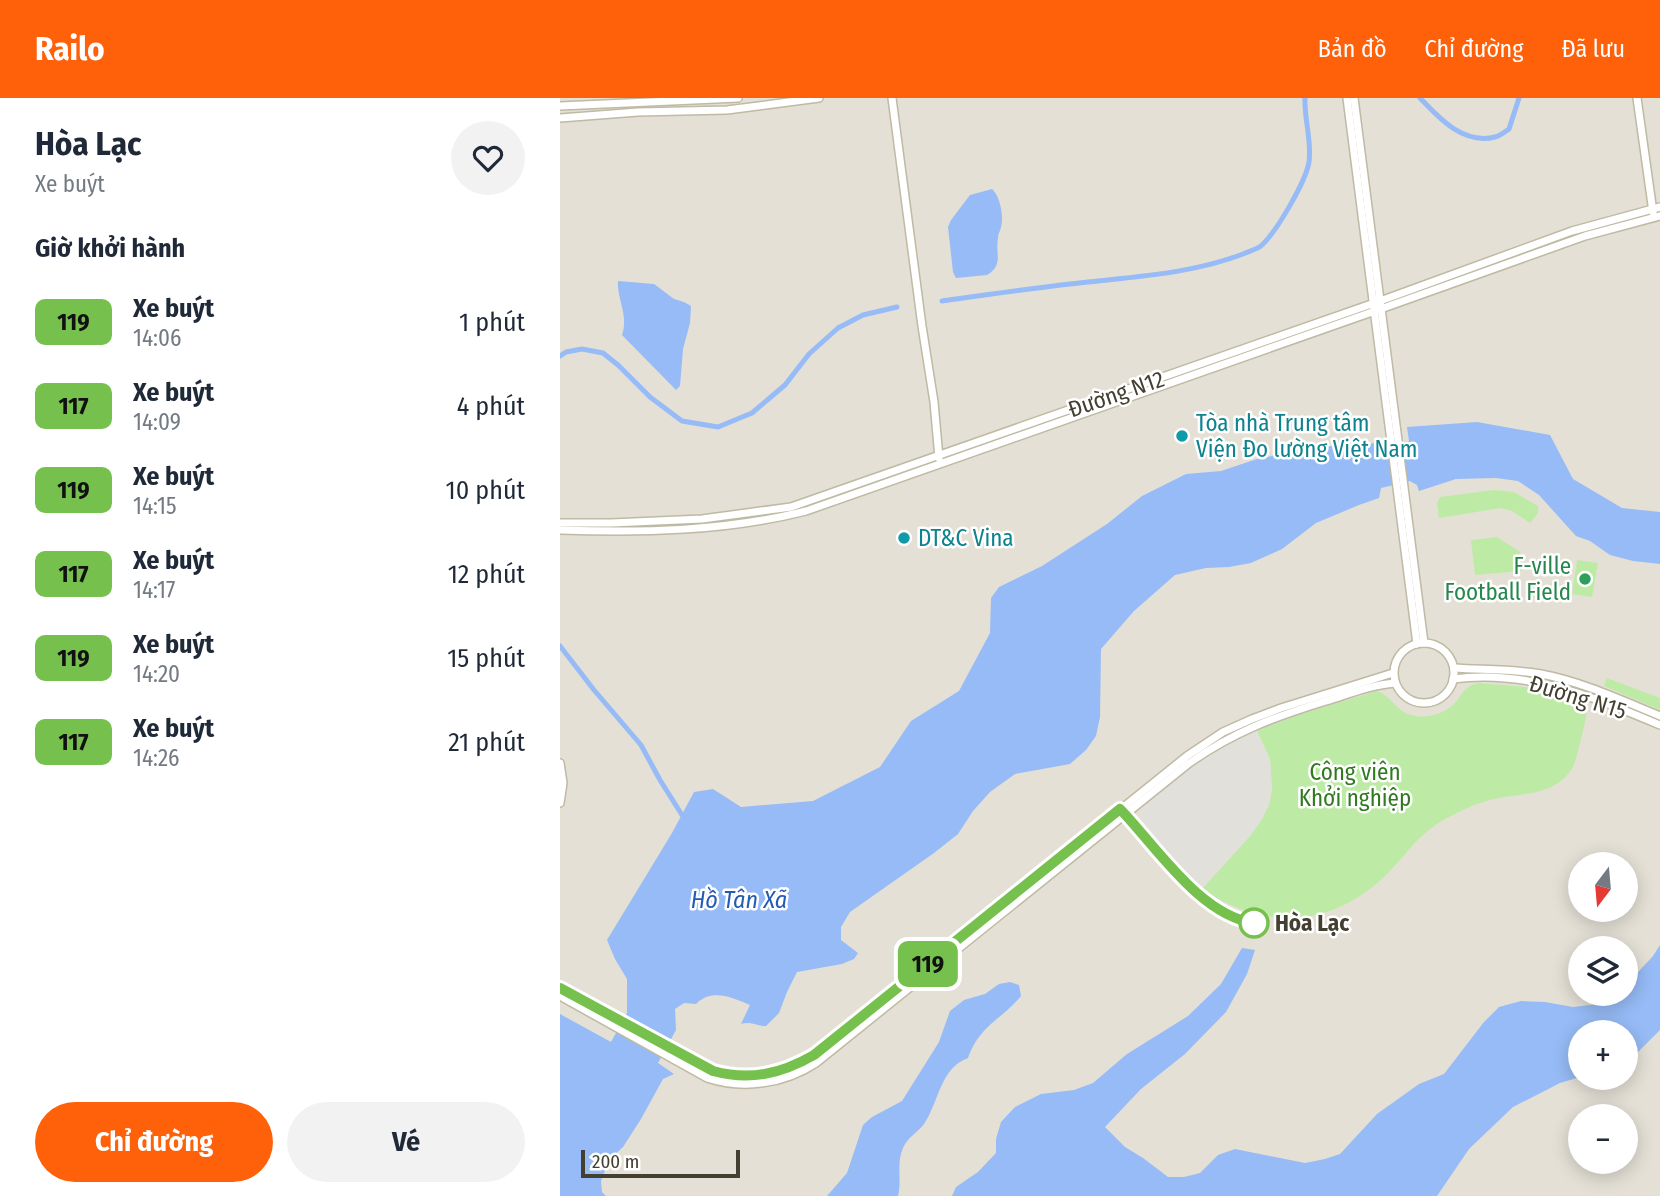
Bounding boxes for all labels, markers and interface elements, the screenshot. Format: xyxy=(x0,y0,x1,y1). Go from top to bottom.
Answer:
text: Railo xyxy=(35,29,105,69)
text: Bản đồ xyxy=(1318,35,1387,63)
text: Chỉ đường xyxy=(1425,35,1523,63)
text: Đã lưu xyxy=(1561,35,1625,63)
button: heart xyxy=(451,121,525,195)
text: Hòa Lạc xyxy=(35,124,141,164)
text: Xe buýt xyxy=(35,170,105,198)
text: Giờ khởi hành xyxy=(35,233,185,264)
text: Xe buýt xyxy=(133,293,214,324)
text: 1 phút xyxy=(459,307,525,338)
text: 119 xyxy=(57,308,90,336)
text: 14:06 xyxy=(133,324,181,352)
street label: Đường N12 xyxy=(1064,365,1168,423)
text: Xe buýt xyxy=(133,377,214,408)
text: 4 phút xyxy=(457,391,525,422)
text: 117 xyxy=(58,392,89,420)
text: 14:09 xyxy=(133,408,181,436)
place label: Tòa nhà Trung tâm Viện Đo lường Việt Nam xyxy=(1196,409,1417,463)
marker: Tòa nhà Trung tâm Viện Đo lường Việt Nam xyxy=(1174,428,1190,444)
text: Xe buýt xyxy=(133,461,214,492)
text: 10 phút xyxy=(446,475,525,506)
text: 119 xyxy=(57,476,90,504)
text: 14:15 xyxy=(133,492,177,520)
place label: DT&C Vina xyxy=(918,524,1014,552)
marker: DT&C Vina xyxy=(896,530,912,546)
text: Xe buýt xyxy=(133,545,214,576)
place label: F-ville Football Field xyxy=(1445,552,1571,606)
text: 12 phút xyxy=(448,559,525,590)
text: 117 xyxy=(58,560,89,588)
marker: F-ville Football Field xyxy=(1577,571,1593,587)
text: 14:17 xyxy=(133,576,175,604)
text: Xe buýt xyxy=(133,629,214,660)
text: 15 phút xyxy=(447,643,525,674)
text: 119 xyxy=(57,644,90,672)
text: 14:20 xyxy=(133,660,180,688)
street label: Đường N15 xyxy=(1526,669,1630,725)
text: Xe buýt xyxy=(133,713,214,744)
text: 21 phút xyxy=(448,727,525,758)
text: 117 xyxy=(58,728,89,756)
text: 14:26 xyxy=(133,744,180,772)
park label: Công viên Khởi nghiệp xyxy=(1299,758,1411,812)
north arrow xyxy=(1568,852,1638,922)
map controls xyxy=(1568,852,1638,1174)
water label: Hồ Tân Xã xyxy=(691,886,787,914)
marker: Hòa Lạc xyxy=(1239,908,1269,938)
place label: Hòa Lạc xyxy=(1275,909,1349,937)
button: layers xyxy=(1568,936,1638,1006)
line badge: 119 xyxy=(888,941,968,987)
text: 119 xyxy=(912,950,944,978)
button: + xyxy=(1568,1020,1638,1090)
button: Chỉ đường xyxy=(35,1102,273,1182)
button: Vé xyxy=(287,1102,525,1182)
button: − xyxy=(1568,1104,1638,1174)
scale bar xyxy=(581,1147,740,1179)
text: 200 m xyxy=(592,1150,639,1173)

